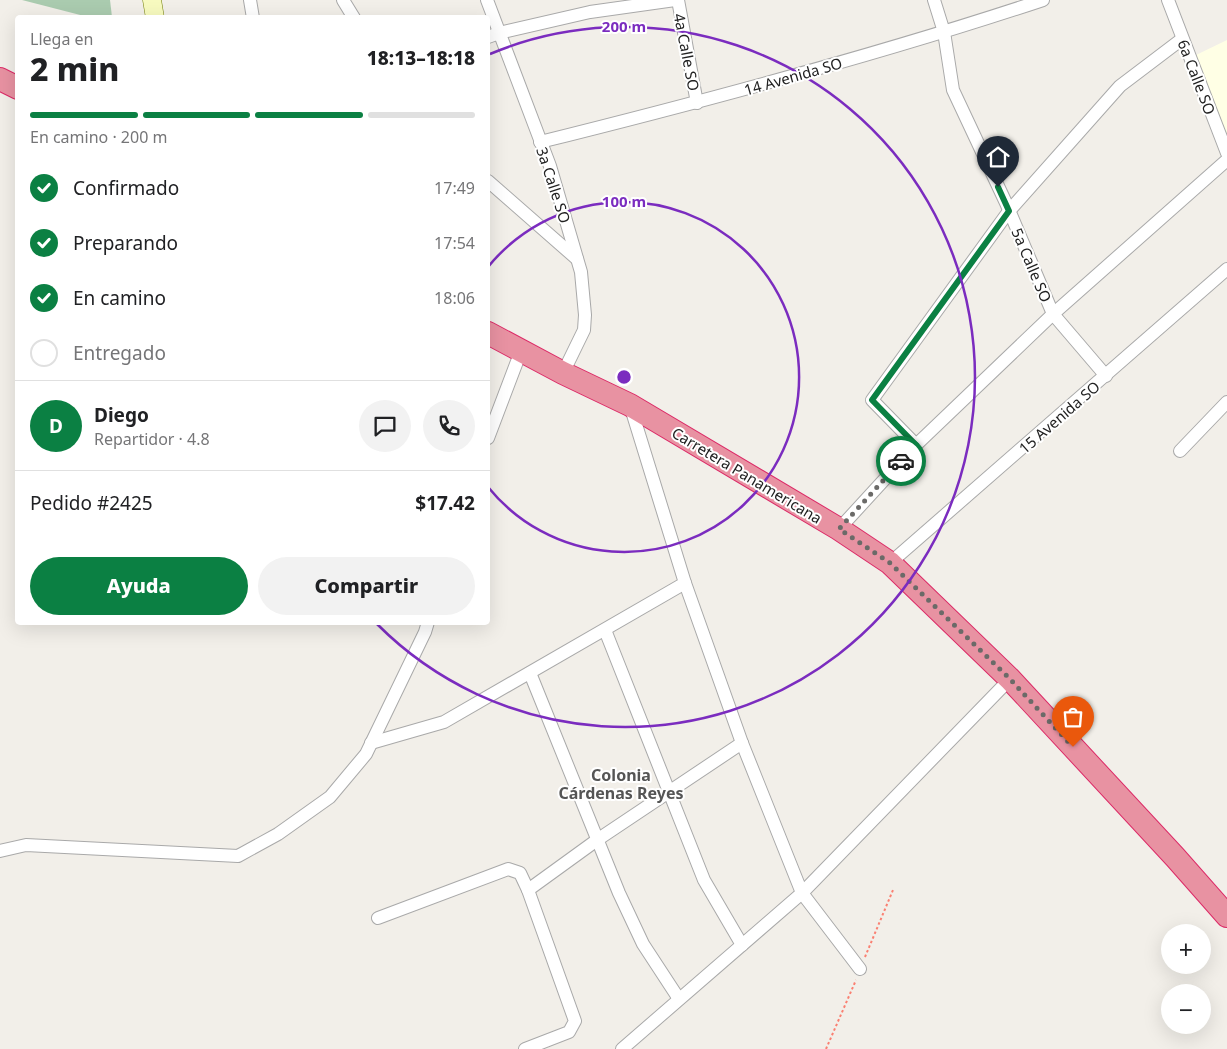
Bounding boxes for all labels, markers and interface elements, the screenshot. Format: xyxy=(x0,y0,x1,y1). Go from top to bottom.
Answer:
street label: 4a Calle SO xyxy=(670,11,704,93)
text: 200 m xyxy=(602,16,646,36)
text: Llega en xyxy=(30,28,93,50)
street label: 6a Calle SO xyxy=(1174,37,1220,117)
text: 18:13–18:18 xyxy=(367,45,475,71)
text: 2 min xyxy=(30,47,119,90)
street label: 14 Avenida SO xyxy=(742,52,844,100)
text: En camino · 200 m xyxy=(30,126,167,148)
pin xyxy=(977,136,1019,187)
icon: home xyxy=(984,143,1012,171)
street label: 3a Calle SO xyxy=(532,144,576,226)
icon: check xyxy=(30,174,58,202)
text: Confirmado xyxy=(73,175,179,201)
text: 17:49 xyxy=(434,177,475,199)
text: 100 m xyxy=(602,191,646,211)
street label: 5a Calle SO xyxy=(1007,225,1057,305)
icon: check xyxy=(30,229,58,257)
text: Preparando xyxy=(73,230,178,256)
text: 17:54 xyxy=(434,232,475,254)
icon: check xyxy=(30,284,58,312)
text: En camino xyxy=(73,285,166,311)
text: 18:06 xyxy=(434,287,475,309)
text: Entregado xyxy=(73,340,166,366)
centre of rings xyxy=(615,368,633,386)
street label: 15 Avenida SO xyxy=(1014,376,1104,458)
button: chat xyxy=(359,400,411,452)
button: phone xyxy=(423,400,475,452)
text: Diego xyxy=(94,402,149,428)
text: D xyxy=(49,413,63,439)
street label: Carretera Panamericana xyxy=(668,422,826,528)
text: Repartidor · 4.8 xyxy=(94,428,210,450)
courier xyxy=(876,436,926,486)
icon: car xyxy=(887,447,915,475)
text: Pedido #2425 xyxy=(30,490,153,516)
text: $17.42 xyxy=(415,490,475,516)
button: Ayuda xyxy=(30,557,248,615)
button: Compartir xyxy=(258,557,475,615)
pin xyxy=(1052,696,1094,747)
icon: bag xyxy=(1059,703,1087,731)
district label: Colonia Cárdenas Reyes xyxy=(559,764,683,804)
map controls xyxy=(1161,924,1211,1034)
button: + xyxy=(1161,924,1211,974)
button: − xyxy=(1161,984,1211,1034)

